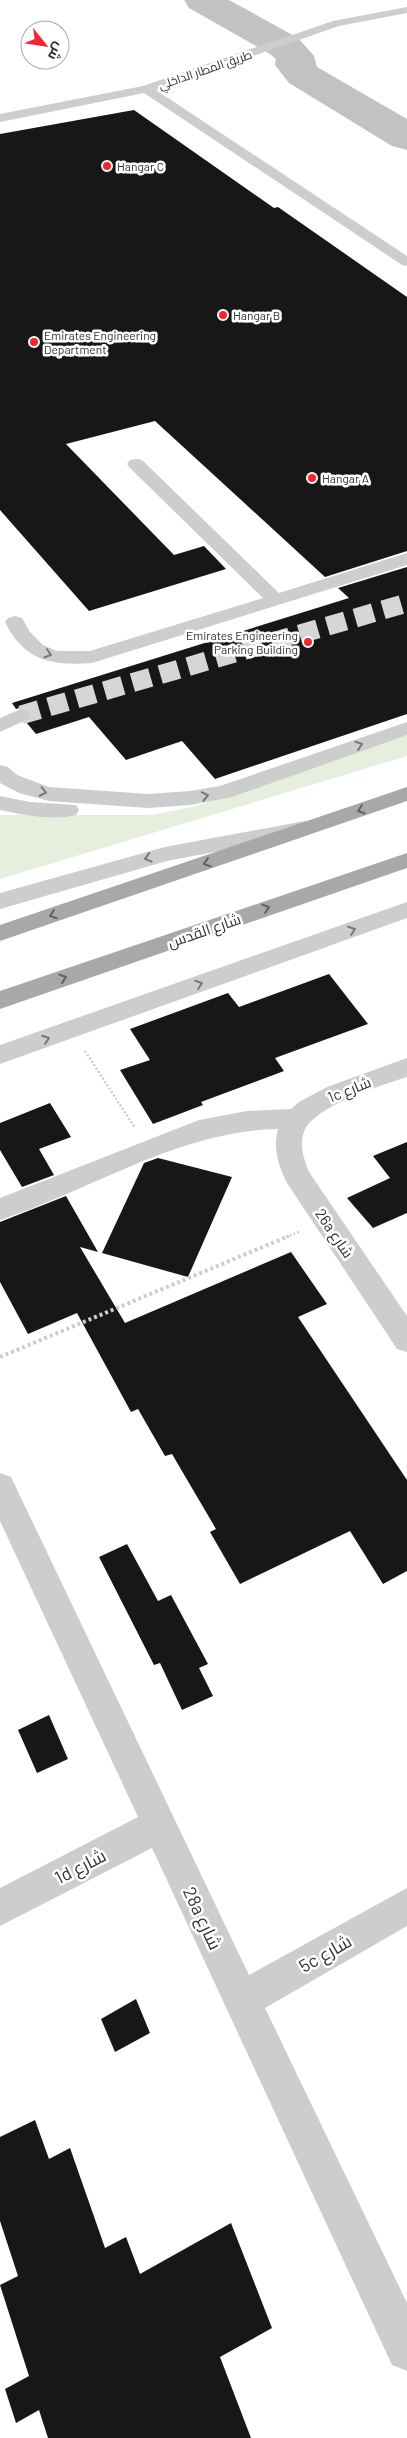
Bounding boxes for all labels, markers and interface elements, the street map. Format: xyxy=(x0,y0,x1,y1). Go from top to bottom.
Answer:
north arrow xyxy=(20,20,70,70)
text: ش xyxy=(44,39,69,64)
street label: طريق المطار الداخلي xyxy=(156,46,255,95)
place label: Hangar C xyxy=(117,159,164,173)
marker: Hangar C xyxy=(101,160,113,172)
place label: Hangar B xyxy=(233,308,280,322)
marker: Hangar B xyxy=(217,309,229,321)
place label: Emirates Engineering Department xyxy=(44,328,156,356)
marker: Emirates Engineering Department xyxy=(28,336,40,348)
place label: Hangar A xyxy=(322,471,369,485)
marker: Hangar A xyxy=(306,472,318,484)
place label: Emirates Engineering Parking Building xyxy=(186,628,298,656)
marker: Emirates Engineering Parking Building xyxy=(302,636,314,648)
one-way arrow xyxy=(44,648,52,658)
one-way arrow xyxy=(354,740,363,750)
one-way arrow xyxy=(39,786,48,797)
one-way arrow xyxy=(201,791,209,801)
one-way arrow xyxy=(357,804,366,814)
one-way arrow xyxy=(144,853,152,863)
one-way arrow xyxy=(203,857,212,867)
one-way arrow xyxy=(261,904,270,914)
one-way arrow xyxy=(49,909,58,919)
street label: شارع القدس xyxy=(165,909,244,954)
one-way arrow xyxy=(347,926,356,936)
one-way arrow xyxy=(58,974,66,984)
one-way arrow xyxy=(194,980,203,990)
one-way arrow xyxy=(41,1035,50,1045)
street label: 1c شارع xyxy=(325,1072,374,1109)
street label: 26a شارع xyxy=(310,1205,358,1263)
street label: 1d شارع xyxy=(51,1844,110,1890)
street label: 28a شارع xyxy=(177,1883,227,1954)
street label: 5c شارع xyxy=(295,1929,356,1979)

